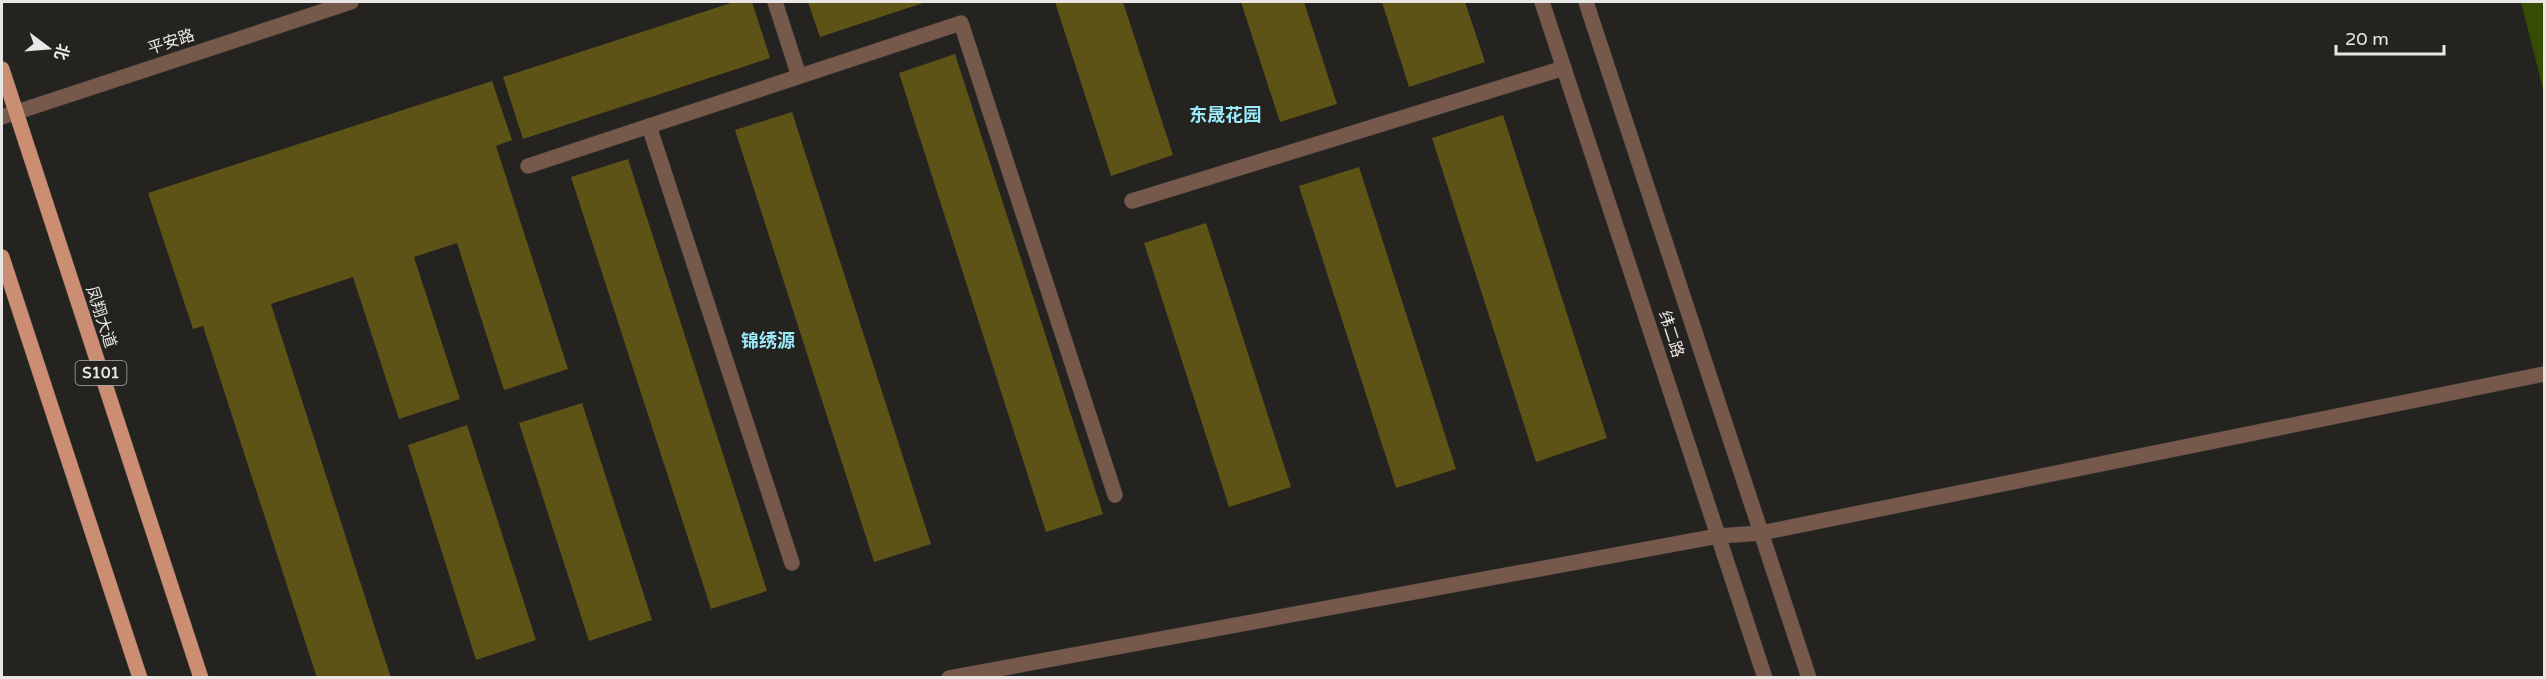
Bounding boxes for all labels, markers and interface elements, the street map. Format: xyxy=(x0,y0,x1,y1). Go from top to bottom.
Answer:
north arrow xyxy=(18,18,78,78)
scale bar xyxy=(2336,18,2444,56)
street label: 平安路 xyxy=(145,25,197,59)
text: 20 m xyxy=(2345,28,2389,50)
text: 北 xyxy=(50,41,73,62)
district label: 东晟花园 xyxy=(1189,104,1261,126)
street label: 凤翔大道 xyxy=(82,283,120,351)
street label: 纬二路 xyxy=(1654,308,1688,360)
district label: 锦绣源 xyxy=(741,330,795,352)
road number: S101 xyxy=(76,361,126,385)

